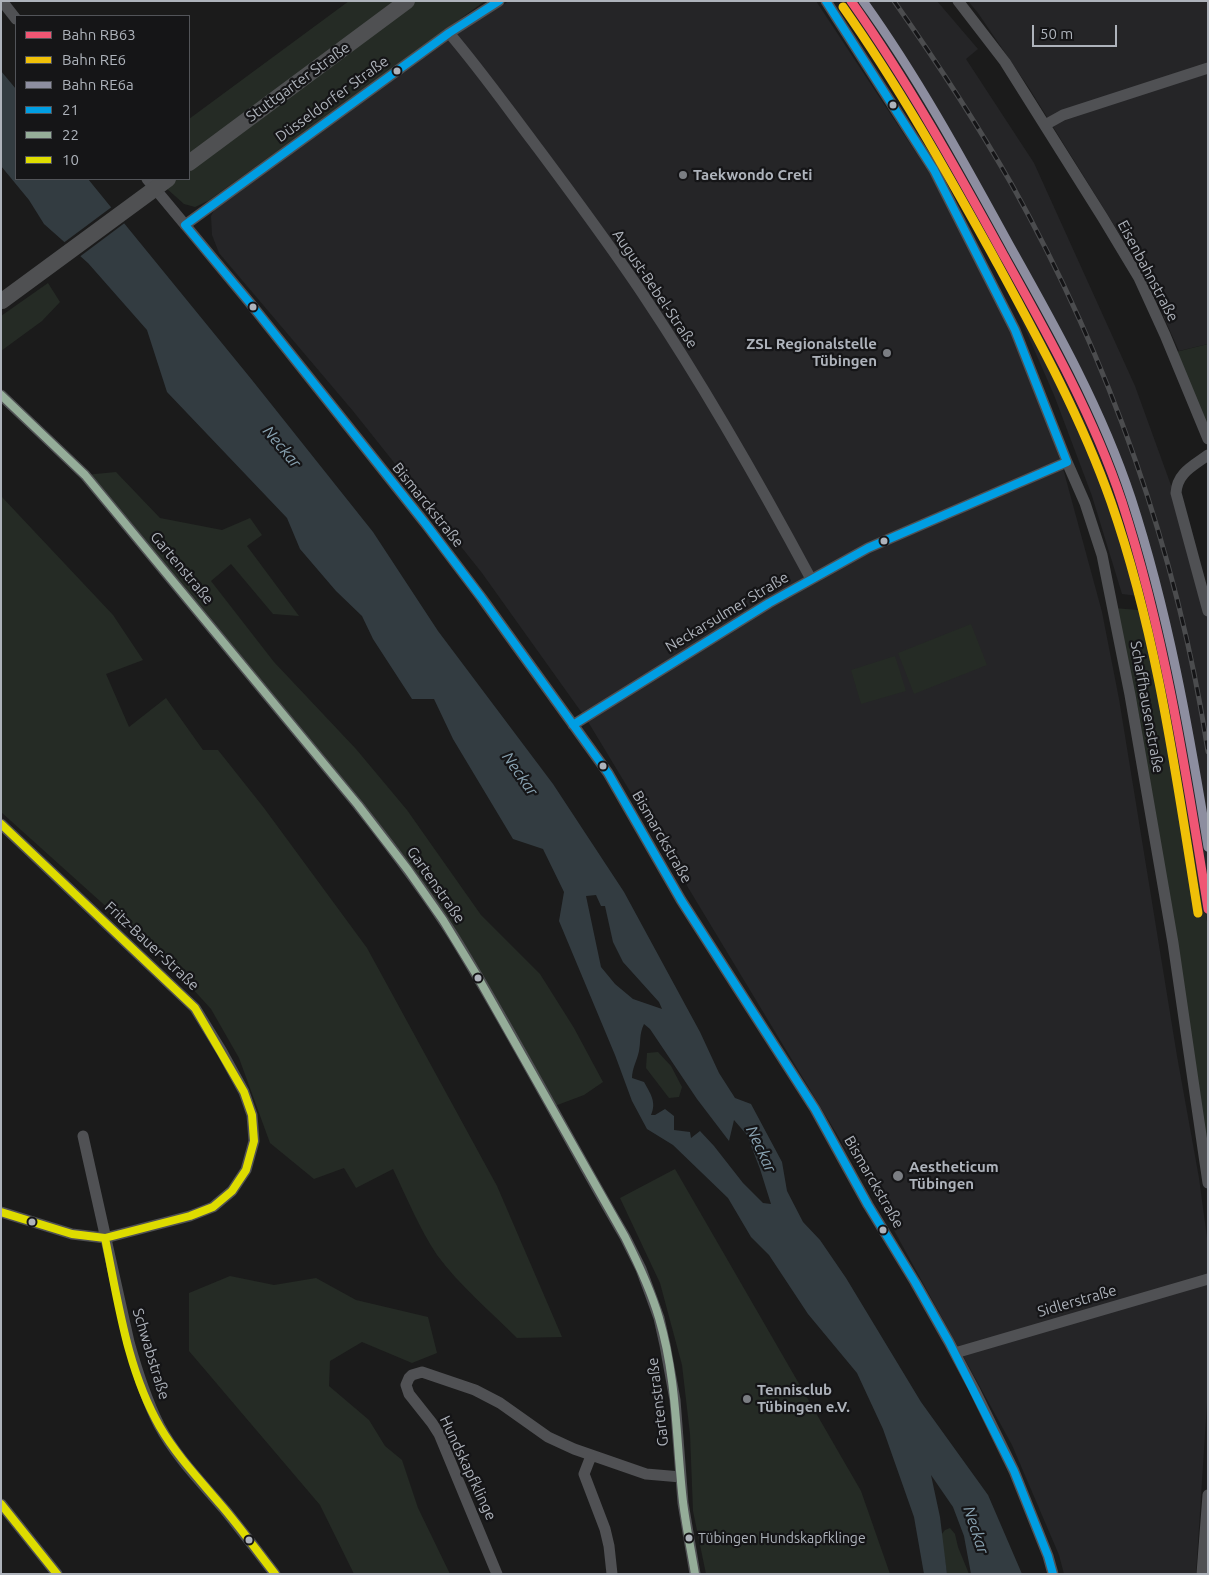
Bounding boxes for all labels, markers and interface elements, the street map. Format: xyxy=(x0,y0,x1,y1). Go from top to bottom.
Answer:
legend xyxy=(15,15,190,180)
scale bar xyxy=(1034,15,1119,47)
text: 50 m xyxy=(1040,25,1073,42)
text: Bahn RB63 xyxy=(62,26,136,43)
street label: Stuttgarter Straße xyxy=(243,38,353,126)
text: Bahn RE6 xyxy=(62,51,126,68)
street label: Düsseldorfer Straße xyxy=(272,52,392,146)
unlabelled marker xyxy=(392,66,402,76)
text: Bahn RE6a xyxy=(62,76,134,93)
unlabelled marker xyxy=(888,100,898,110)
text: 21 xyxy=(62,101,79,118)
text: 22 xyxy=(62,126,79,143)
text: 10 xyxy=(62,151,79,168)
place label: Taekwondo Creti xyxy=(693,166,812,184)
marker: Taekwondo Creti xyxy=(677,169,689,181)
street label: Eisenbahnstraße xyxy=(1114,217,1182,325)
street label: August-Bebel-Straße xyxy=(609,226,701,352)
unlabelled marker xyxy=(248,302,258,312)
place label: ZSL Regionalstelle Tübingen xyxy=(746,335,877,370)
marker: ZSL Regionalstelle Tübingen xyxy=(881,347,893,359)
water label: Neckar xyxy=(259,422,305,472)
street label: Bismarckstraße xyxy=(388,459,468,551)
street label: Gartenstraße xyxy=(146,528,218,608)
unlabelled marker xyxy=(879,536,889,546)
street label: Neckarsulmer Straße xyxy=(662,568,792,656)
street label: Schaffhausenstraße xyxy=(1127,640,1167,774)
water label: Neckar xyxy=(498,748,542,800)
unlabelled marker xyxy=(598,761,608,771)
street label: Bismarckstraße xyxy=(628,788,696,886)
street label: Gartenstraße xyxy=(403,843,469,927)
street label: Fritz-Bauer-Straße xyxy=(101,898,203,994)
unlabelled marker xyxy=(473,973,483,983)
water label: Neckar xyxy=(742,1123,780,1175)
street label: Bismarckstraße xyxy=(840,1133,908,1231)
place label: Aestheticum Tübingen xyxy=(909,1158,999,1193)
marker: Aestheticum Tübingen xyxy=(891,1169,905,1183)
unlabelled marker xyxy=(27,1217,37,1227)
unlabelled marker xyxy=(878,1225,888,1235)
street label: Sidlerstraße xyxy=(1035,1281,1119,1321)
street label: Schwabstraße xyxy=(129,1306,173,1402)
street label: Gartenstraße xyxy=(644,1357,672,1447)
place label: Tennisclub Tübingen e.V. xyxy=(757,1381,850,1416)
marker: Tennisclub Tübingen e.V. xyxy=(741,1393,753,1405)
street label: Hundskapfklinge xyxy=(436,1413,500,1523)
water label: Neckar xyxy=(959,1504,993,1556)
place label: Tübingen Hundskapfklinge xyxy=(698,1530,866,1546)
marker: Tübingen Hundskapfklinge xyxy=(684,1533,694,1543)
unlabelled marker xyxy=(244,1535,254,1545)

